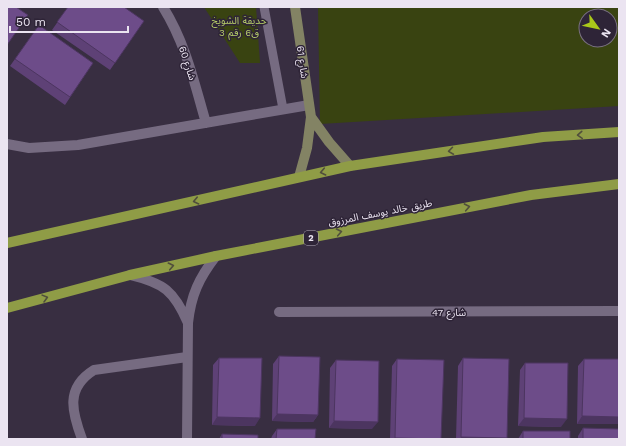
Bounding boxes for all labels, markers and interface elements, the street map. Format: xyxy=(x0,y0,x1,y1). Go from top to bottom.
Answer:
scale bar xyxy=(10,8,128,34)
north arrow xyxy=(578,8,618,48)
text: 50 m xyxy=(16,15,46,29)
park label: حديقة الشويخ ق6 رقم 3 xyxy=(211,15,267,40)
text: N xyxy=(598,26,614,40)
street label: شارع 60 xyxy=(175,45,198,82)
street label: شارع 61 xyxy=(293,45,310,80)
one-way arrow xyxy=(577,130,583,139)
one-way arrow xyxy=(448,146,454,155)
one-way arrow xyxy=(320,167,326,175)
one-way arrow xyxy=(193,196,199,204)
street label: طريق خالد يوسف المرزوق xyxy=(327,197,433,229)
one-way arrow xyxy=(464,204,470,212)
one-way arrow xyxy=(336,228,342,237)
road number: 2 xyxy=(304,231,318,245)
one-way arrow xyxy=(168,262,174,270)
one-way arrow xyxy=(41,294,48,302)
street label: شارع 47 xyxy=(432,307,466,320)

